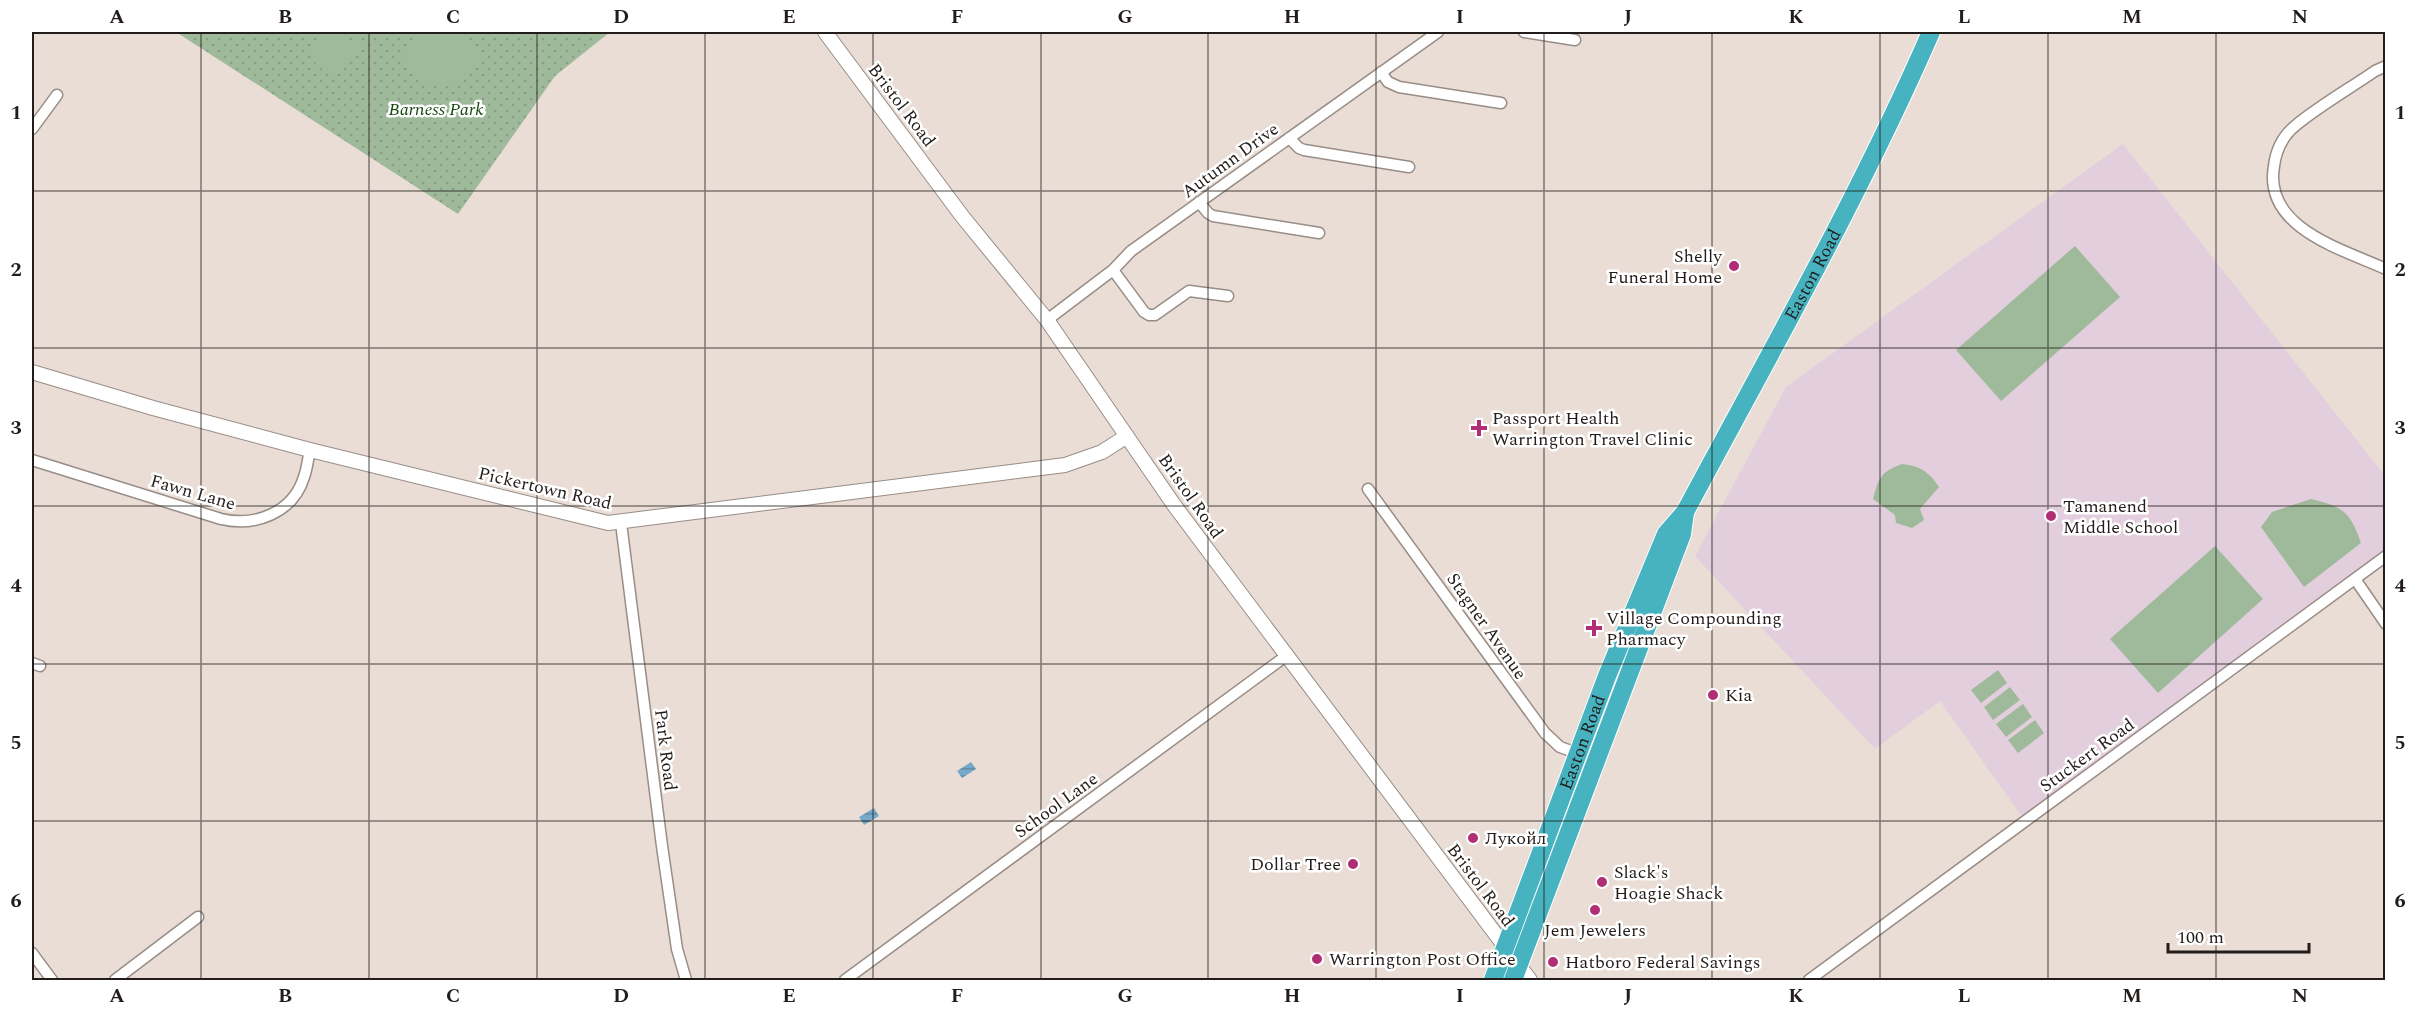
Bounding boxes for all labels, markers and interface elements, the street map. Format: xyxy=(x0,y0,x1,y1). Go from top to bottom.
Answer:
text: A xyxy=(109,2,125,32)
text: B xyxy=(278,2,292,32)
text: C xyxy=(446,2,460,32)
text: D xyxy=(613,2,629,32)
text: E xyxy=(782,2,796,32)
text: F xyxy=(951,2,963,32)
text: G xyxy=(1117,2,1133,32)
text: H xyxy=(1284,2,1300,32)
text: I xyxy=(1456,2,1464,32)
text: J xyxy=(1624,2,1632,32)
text: K xyxy=(1788,2,1804,32)
text: L xyxy=(1958,2,1970,32)
text: M xyxy=(2122,2,2142,32)
text: N xyxy=(2292,2,2308,32)
street label: Bristol Road xyxy=(861,58,942,153)
park label: Barness Park xyxy=(388,96,484,123)
text: 1 xyxy=(10,98,22,128)
text: 1 xyxy=(2394,98,2406,128)
street label: Autumn Drive xyxy=(1176,116,1284,205)
street label: Easton Road xyxy=(1778,224,1848,325)
place label: Shelly Funeral Home xyxy=(1608,243,1723,291)
text: 2 xyxy=(10,255,22,285)
text: 2 xyxy=(2394,255,2406,285)
marker: Shelly Funeral Home xyxy=(1727,259,1741,273)
place label: Passport Health Warrington Travel Clinic xyxy=(1492,405,1693,453)
text: 3 xyxy=(10,413,22,443)
text: 3 xyxy=(2394,413,2406,443)
marker: Passport Health Warrington Travel Clinic xyxy=(1470,419,1488,437)
street label: Bristol Road xyxy=(1151,448,1230,544)
street label: Pickertown Road xyxy=(475,460,614,517)
street label: Fawn Lane xyxy=(147,467,239,518)
place label: Tamanend Middle School xyxy=(2063,493,2178,541)
marker: Tamanend Middle School xyxy=(2044,509,2058,523)
street label: Stagner Avenue xyxy=(1440,567,1533,685)
text: 4 xyxy=(10,571,22,601)
text: 4 xyxy=(2394,571,2406,601)
place label: Village Compounding Pharmacy xyxy=(1606,605,1782,653)
marker: Village Compounding Pharmacy xyxy=(1587,621,1601,635)
place label: Kia xyxy=(1725,682,1752,709)
marker: Kia xyxy=(1706,688,1720,702)
street label: Easton Road xyxy=(1552,691,1613,794)
street label: Park Road xyxy=(647,708,684,792)
street label: Stuckert Road xyxy=(2034,712,2140,799)
text: 5 xyxy=(10,728,22,758)
text: 5 xyxy=(2394,728,2406,758)
street label: School Lane xyxy=(1009,766,1104,845)
place label: Лукойл xyxy=(1485,825,1547,852)
marker: Лукойл xyxy=(1466,831,1480,845)
street label: Bristol Road xyxy=(1440,838,1521,933)
place label: Dollar Tree xyxy=(1250,851,1341,878)
marker: Dollar Tree xyxy=(1346,857,1360,871)
place label: Slack's Hoagie Shack xyxy=(1614,859,1723,907)
marker: Slack's Hoagie Shack xyxy=(1595,875,1609,889)
text: 6 xyxy=(10,886,22,916)
text: 6 xyxy=(2394,886,2406,916)
marker: Jem Jewelers xyxy=(1588,903,1602,917)
scale bar xyxy=(2168,916,2309,954)
place label: Jem Jewelers xyxy=(1544,917,1646,944)
text: 100 m xyxy=(2177,924,2224,951)
place label: Warrington Post Office xyxy=(1329,946,1516,973)
place label: Hatboro Federal Savings xyxy=(1565,949,1761,976)
marker: Warrington Post Office xyxy=(1310,952,1324,966)
marker: Hatboro Federal Savings xyxy=(1546,955,1560,969)
text: A xyxy=(109,981,125,1011)
text: B xyxy=(278,981,292,1011)
text: C xyxy=(446,981,460,1011)
text: D xyxy=(613,981,629,1011)
text: E xyxy=(782,981,796,1011)
text: F xyxy=(951,981,963,1011)
text: G xyxy=(1117,981,1133,1011)
text: H xyxy=(1284,981,1300,1011)
text: I xyxy=(1456,981,1464,1011)
text: J xyxy=(1624,981,1632,1011)
text: K xyxy=(1788,981,1804,1011)
text: L xyxy=(1958,981,1970,1011)
text: M xyxy=(2122,981,2142,1011)
text: N xyxy=(2292,981,2308,1011)

